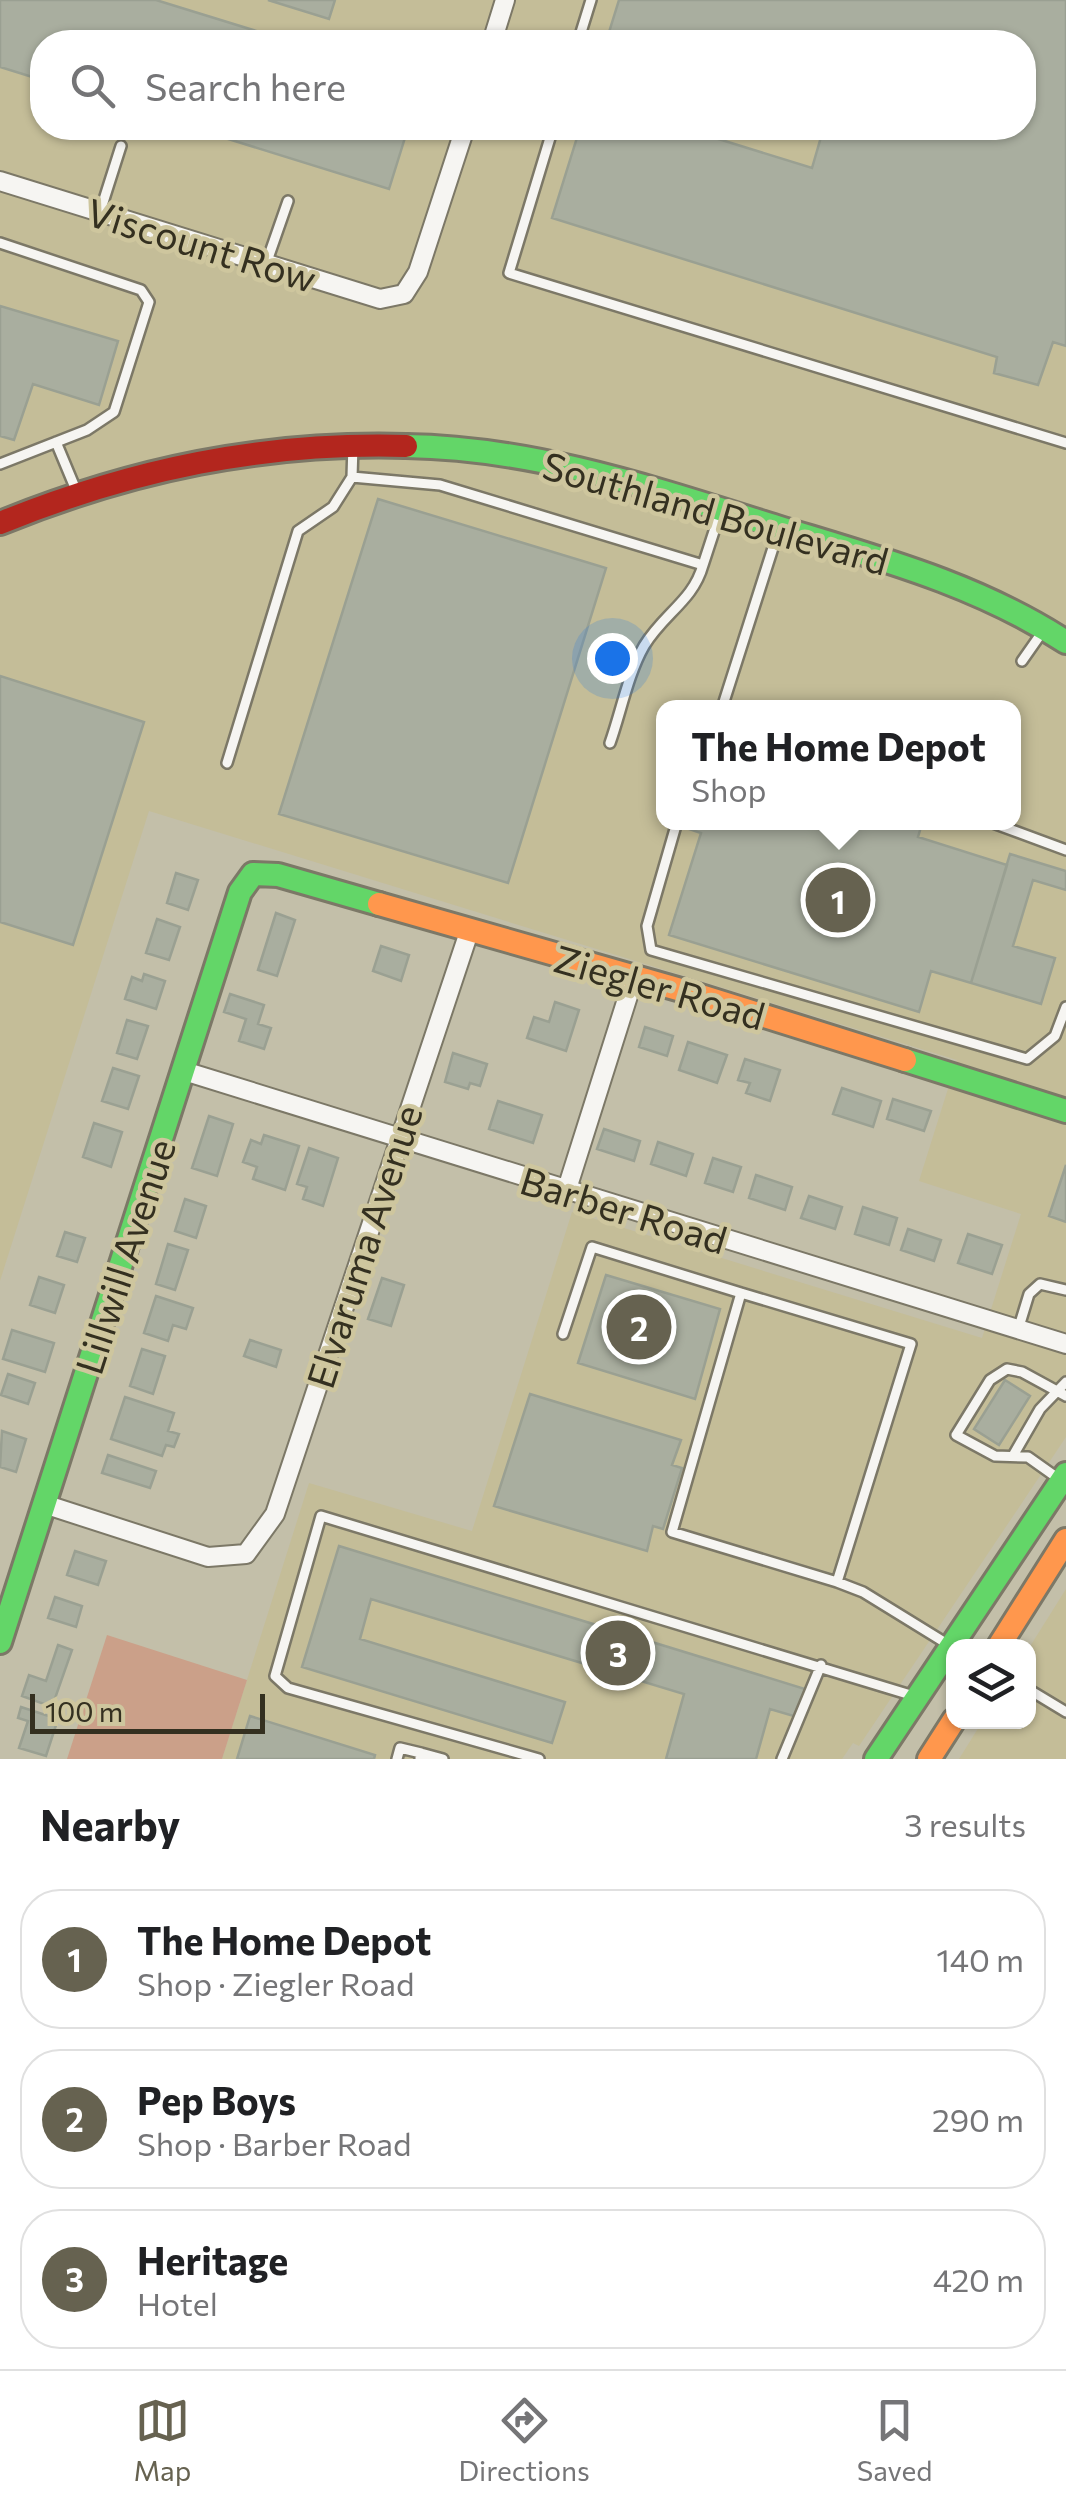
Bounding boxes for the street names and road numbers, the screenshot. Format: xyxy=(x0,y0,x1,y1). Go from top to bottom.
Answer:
street label: Viscount Row xyxy=(82,187,322,301)
street label: Southland Boulevard xyxy=(538,440,894,584)
street label: Ziegler Road xyxy=(549,934,771,1038)
street label: Elvaruma Avenue xyxy=(295,1099,431,1393)
street label: Lillwill Avenue xyxy=(64,1133,184,1379)
street label: Barber Road xyxy=(515,1155,733,1263)

